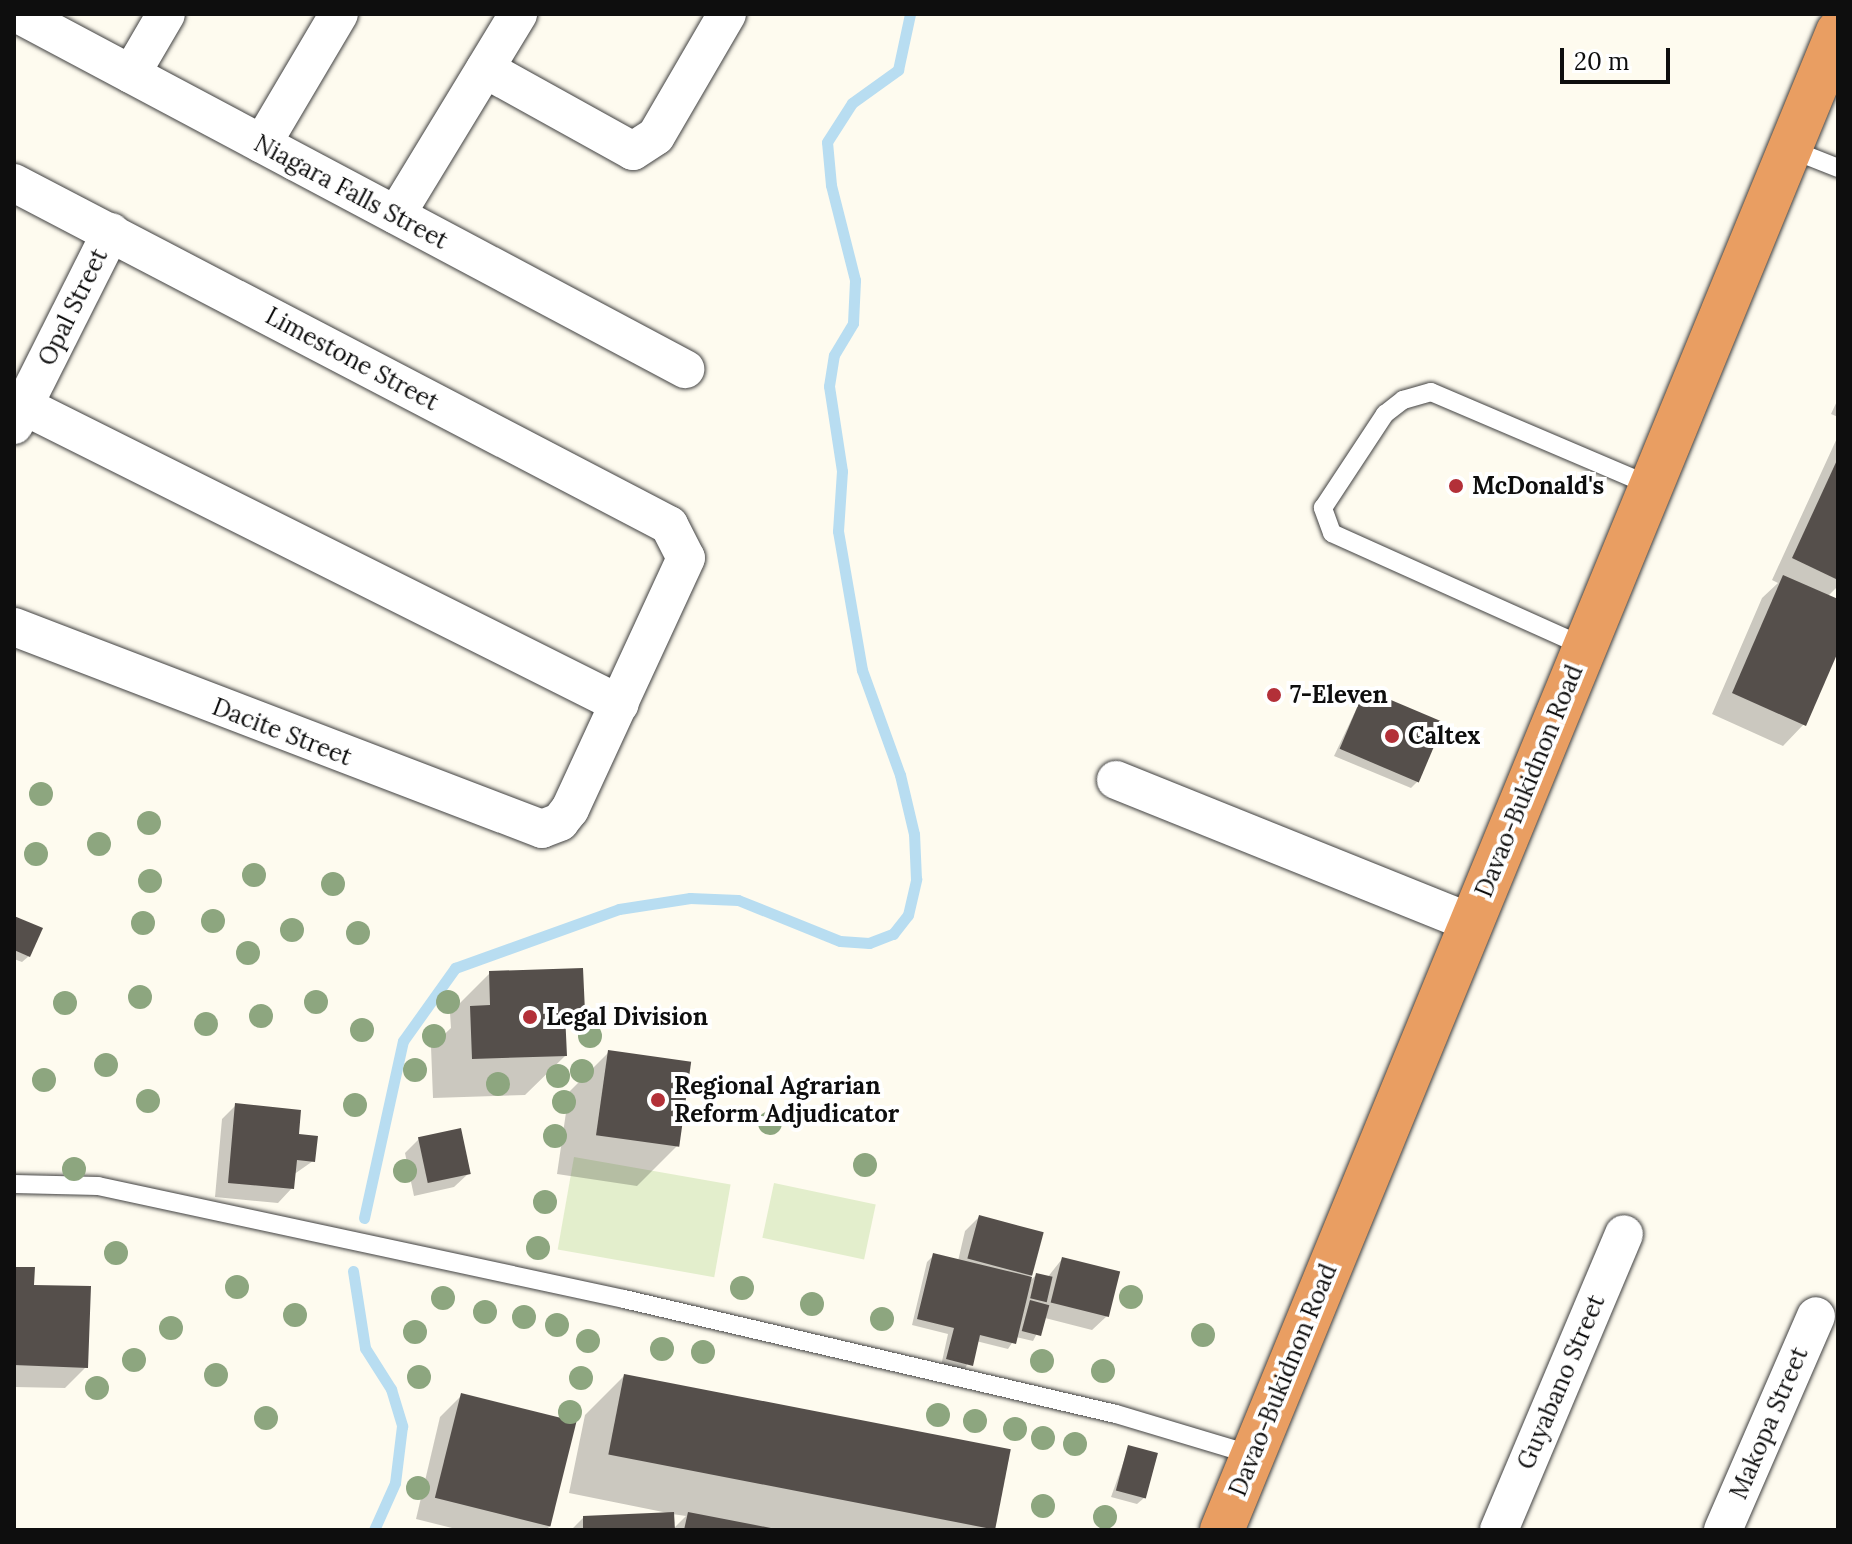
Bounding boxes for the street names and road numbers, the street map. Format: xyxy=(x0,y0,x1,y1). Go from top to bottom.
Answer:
street label: Niagara Falls Street xyxy=(249,129,453,255)
street label: Opal Street xyxy=(32,244,114,370)
street label: Limestone Street xyxy=(261,301,443,417)
street label: Davao-Bukidnon Road xyxy=(1469,661,1589,901)
street label: Dacite Street xyxy=(208,692,356,772)
street label: Davao-Bukidnon Road xyxy=(1223,1260,1343,1500)
street label: Guyabano Street xyxy=(1511,1290,1611,1474)
street label: Makopa Street xyxy=(1724,1343,1814,1503)

